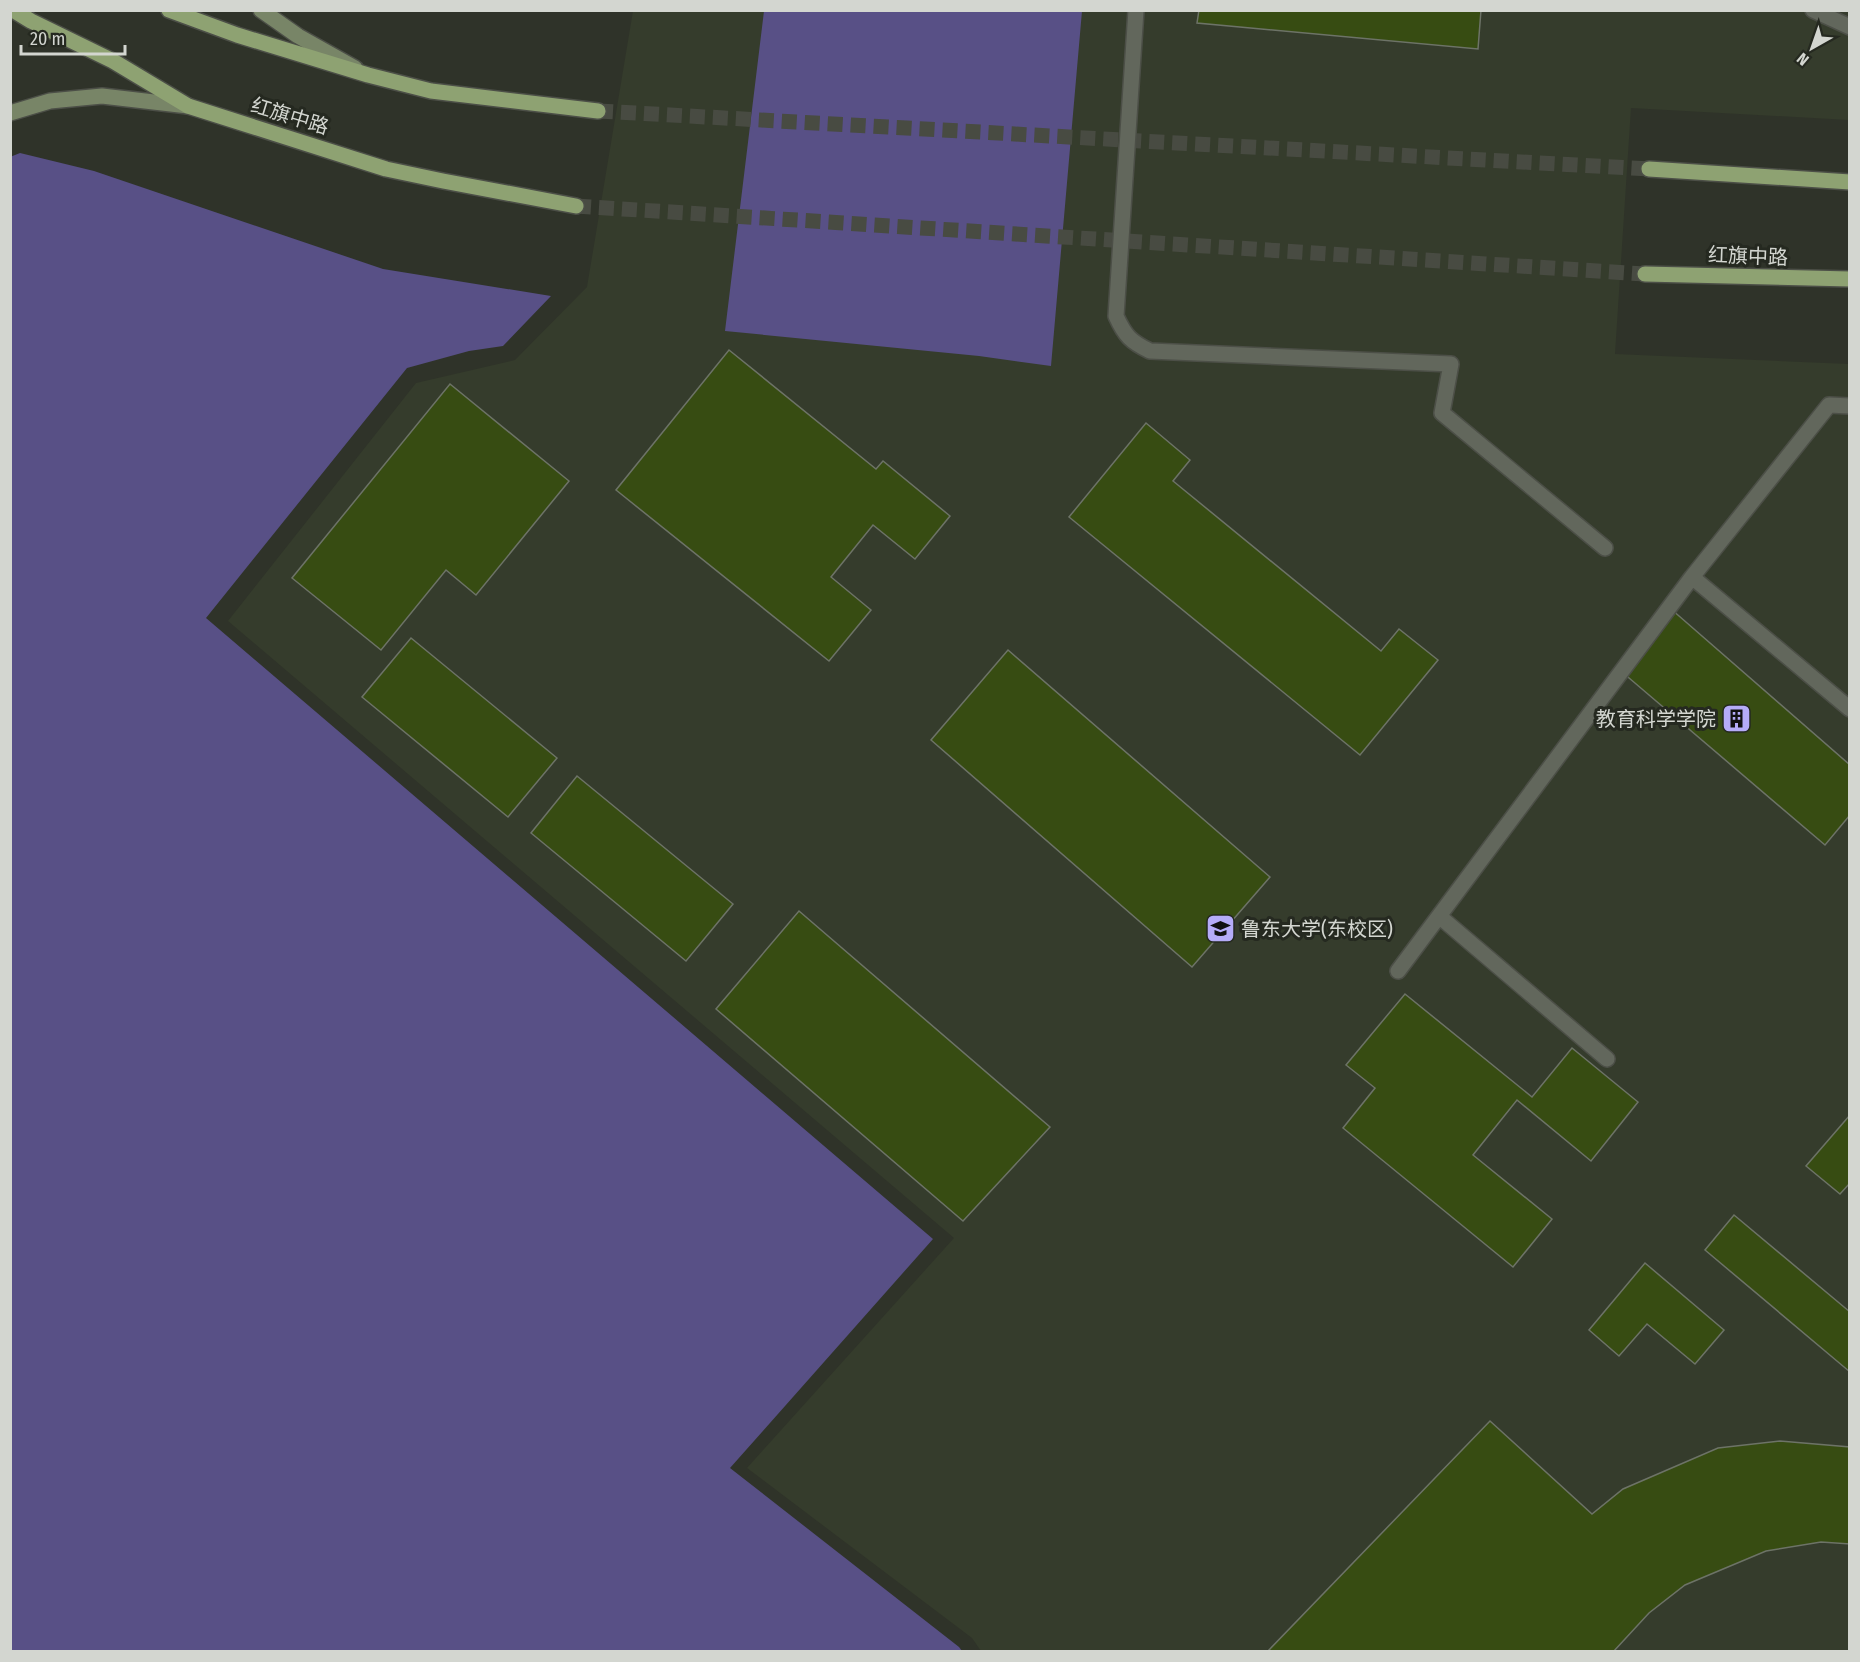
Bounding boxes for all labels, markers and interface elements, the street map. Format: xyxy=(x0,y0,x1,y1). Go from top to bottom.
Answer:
scale bar xyxy=(21,18,124,56)
north arrow xyxy=(1782,18,1842,78)
text: 20 m xyxy=(30,28,65,50)
text: N xyxy=(1793,49,1812,69)
street label: 红旗中路 xyxy=(248,93,332,139)
street label: 红旗中路 xyxy=(1708,243,1788,269)
building icon: 教育科学学院 xyxy=(1721,703,1753,735)
place label: 教育科学学院 xyxy=(1596,707,1716,731)
school or university icon: 鲁东大学(东校区) xyxy=(1204,913,1236,945)
place label: 鲁东大学(东校区) xyxy=(1241,917,1393,941)

